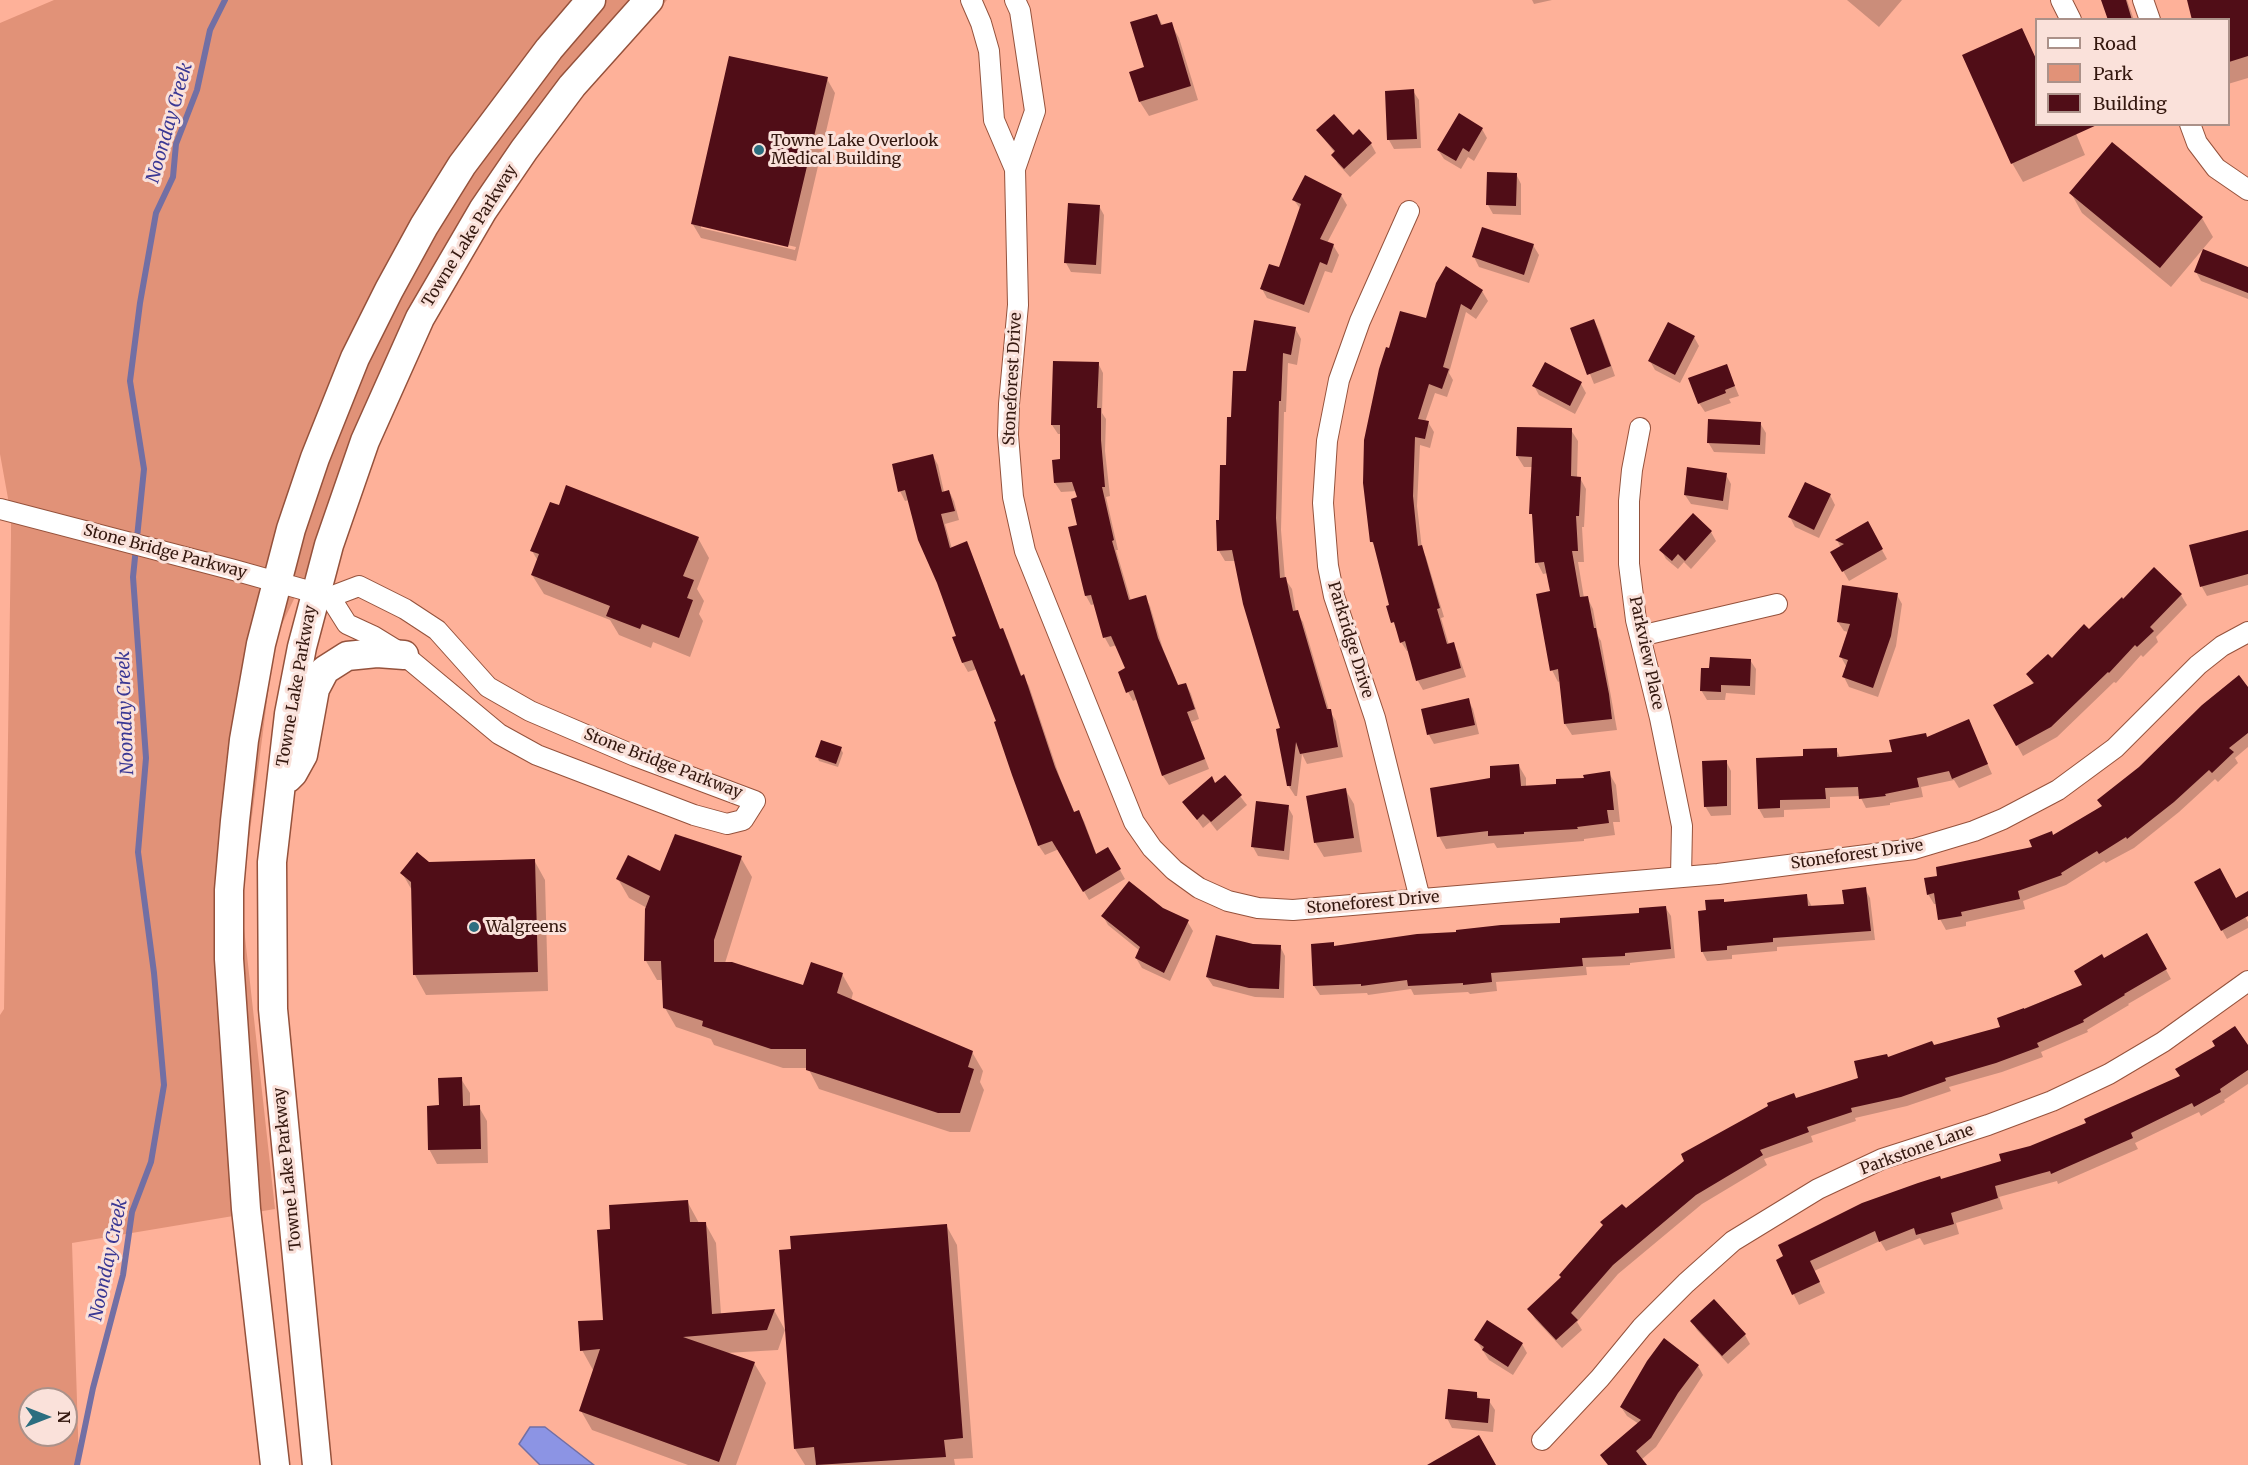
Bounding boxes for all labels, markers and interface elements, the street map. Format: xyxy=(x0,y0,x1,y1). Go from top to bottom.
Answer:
legend xyxy=(2035,18,2230,126)
text: Road xyxy=(2093,32,2137,55)
water label: Noonday Creek xyxy=(143,60,197,186)
text: Park xyxy=(2093,62,2133,85)
text: Building xyxy=(2093,92,2167,115)
place label: Towne Lake Overlook Medical Building xyxy=(771,131,938,169)
marker: Towne Lake Overlook Medical Building xyxy=(752,143,766,157)
street label: Towne Lake Parkway xyxy=(418,161,522,311)
street label: Stoneforest Drive xyxy=(1000,312,1026,446)
street label: Stone Bridge Parkway xyxy=(81,521,249,583)
street label: Parkridge Drive xyxy=(1323,579,1377,701)
street label: Parkview Place xyxy=(1625,594,1667,712)
street label: Towne Lake Parkway xyxy=(273,604,321,768)
water label: Noonday Creek xyxy=(113,651,139,775)
street label: Stone Bridge Parkway xyxy=(581,725,745,803)
street label: Stoneforest Drive xyxy=(1790,836,1924,874)
street label: Stoneforest Drive xyxy=(1306,888,1440,918)
place label: Walgreens xyxy=(486,917,567,937)
marker: Walgreens xyxy=(467,920,481,934)
street label: Towne Lake Parkway xyxy=(270,1086,306,1252)
street label: Parkstone Lane xyxy=(1858,1121,1976,1179)
water label: Noonday Creek xyxy=(86,1197,132,1323)
north arrow xyxy=(18,1387,78,1447)
text: N xyxy=(54,1411,74,1423)

